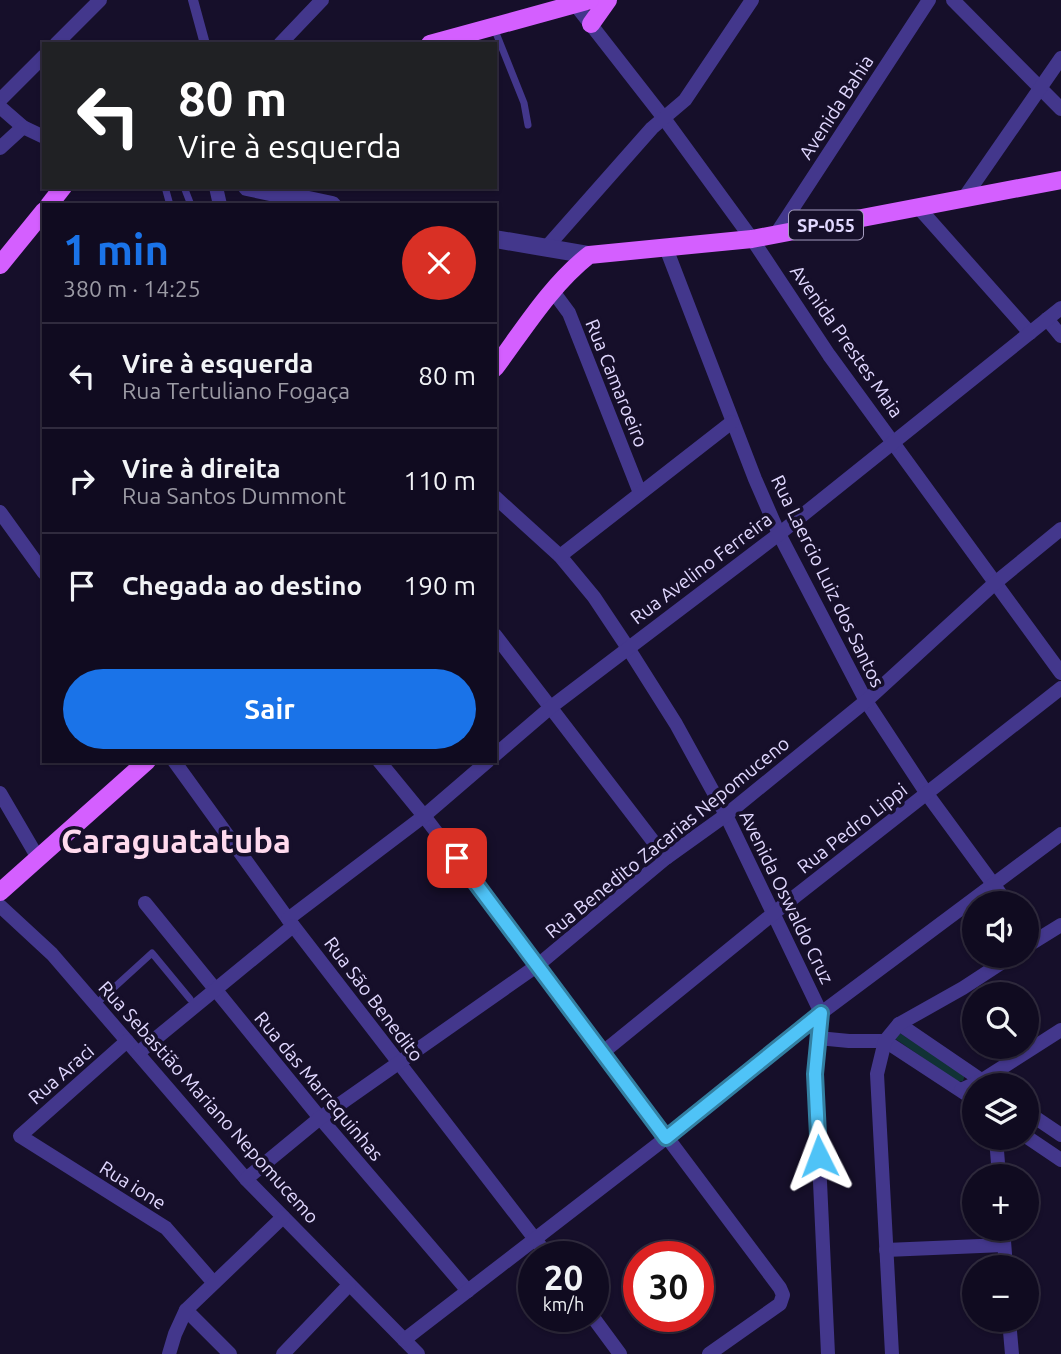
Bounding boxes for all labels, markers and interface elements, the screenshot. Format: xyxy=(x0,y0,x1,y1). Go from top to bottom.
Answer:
street label: Avenida Bahia xyxy=(794,51,878,163)
icon: left xyxy=(63,70,154,161)
text: 80 m xyxy=(178,70,287,125)
text: Vire à esquerda xyxy=(178,128,401,164)
road number: SP-055 xyxy=(789,210,863,240)
text: 1 min xyxy=(63,226,169,273)
button: close xyxy=(402,226,476,300)
street label: Avenida Prestes Maia xyxy=(786,261,908,421)
text: 380 m · 14:25 xyxy=(63,276,201,301)
street label: Rua Camaroeiro xyxy=(581,316,653,450)
text: Vire à esquerda xyxy=(122,349,313,378)
icon: left xyxy=(63,357,101,395)
text: 80 m xyxy=(418,361,476,390)
text: Rua Tertuliano Fogaça xyxy=(122,378,350,403)
text: Vire à direita xyxy=(122,454,281,483)
icon: right xyxy=(63,462,101,500)
text: 110 m xyxy=(404,466,476,495)
street label: Rua Laercio Luiz dos Santos xyxy=(767,471,889,691)
text: Rua Santos Dummont xyxy=(122,483,346,508)
street label: Rua Avelino Ferreira xyxy=(626,508,776,628)
icon: arrive xyxy=(63,567,101,605)
text: Chegada ao destino xyxy=(122,571,362,600)
text: 190 m xyxy=(404,571,476,600)
button: Sair xyxy=(63,669,476,749)
street label: Rua Benedito Zacarias Nepomuceno xyxy=(541,732,793,942)
street label: Rua Pedro Lippi xyxy=(793,778,911,878)
street label: Avenida Oswaldo Cruz xyxy=(735,807,839,987)
district label: Caraguatatuba xyxy=(61,822,291,859)
pin xyxy=(427,828,487,888)
icon: arrive xyxy=(438,839,476,877)
map controls xyxy=(962,891,1039,1332)
button: sound xyxy=(962,891,1039,968)
street label: Rua São Benedito xyxy=(320,932,428,1066)
street label: Rua Sebastião Mariano Nepomucemo xyxy=(94,976,324,1228)
button: search xyxy=(962,982,1039,1059)
street label: Rua das Marrequinhas xyxy=(250,1007,388,1165)
street label: Rua Araci xyxy=(24,1040,98,1108)
button: layers xyxy=(962,1073,1039,1150)
position arrow xyxy=(782,1119,856,1193)
street label: Rua ione xyxy=(96,1156,170,1214)
button: + xyxy=(962,1164,1039,1241)
speed limit sign: 30 xyxy=(623,1241,714,1332)
button: − xyxy=(962,1255,1039,1332)
text: 20 xyxy=(544,1257,583,1297)
text: km/h xyxy=(543,1294,584,1314)

